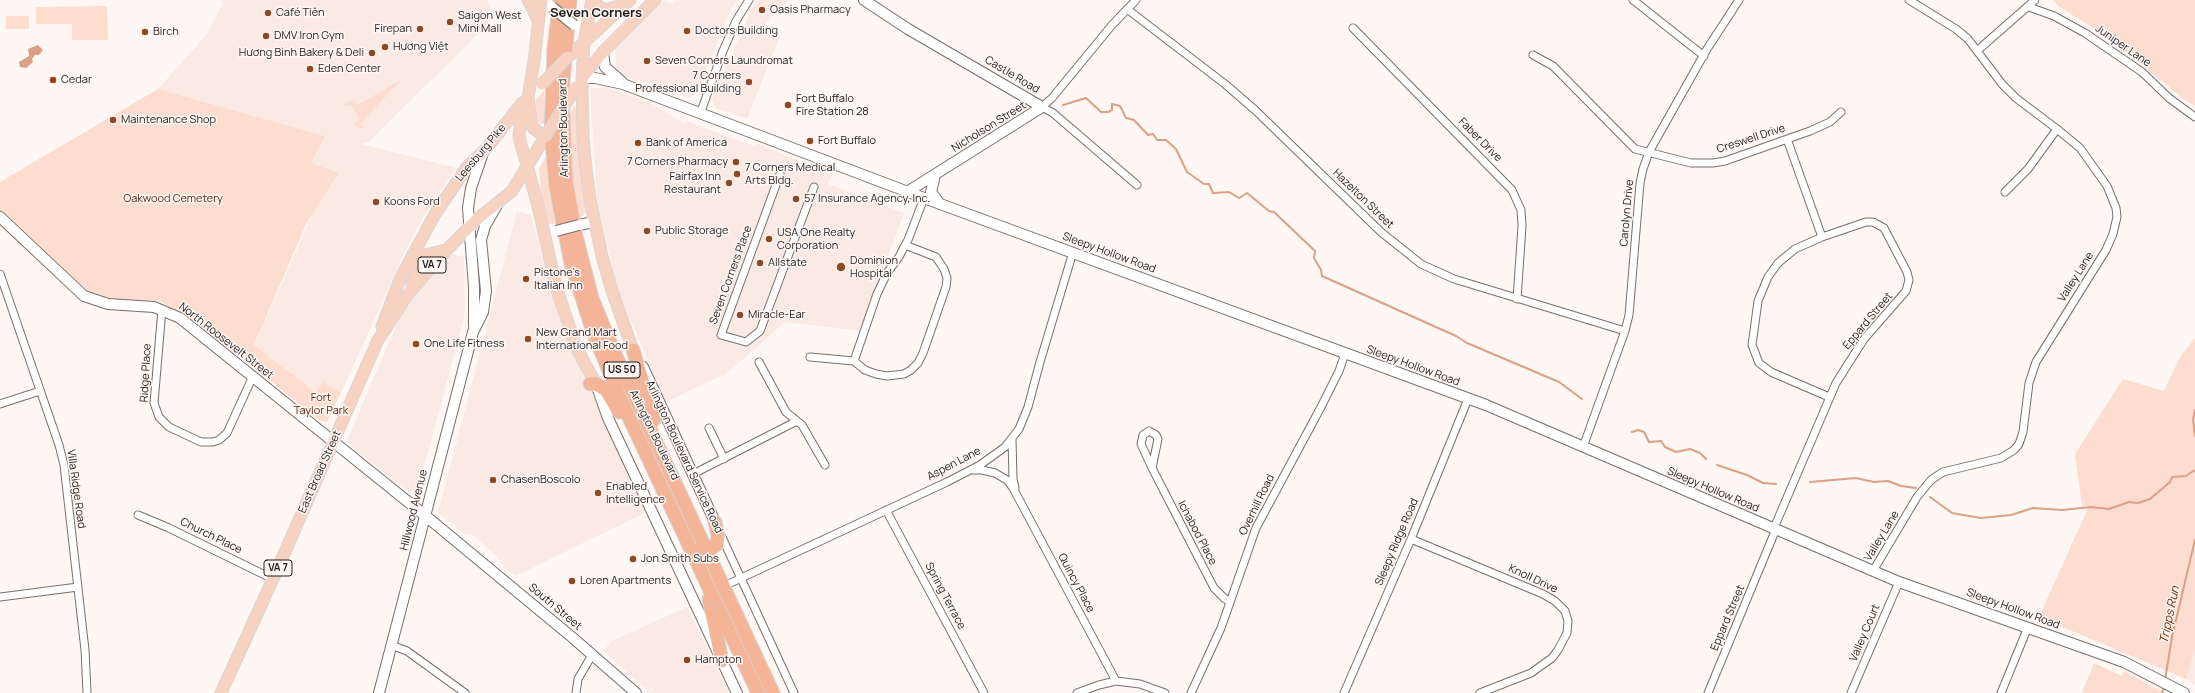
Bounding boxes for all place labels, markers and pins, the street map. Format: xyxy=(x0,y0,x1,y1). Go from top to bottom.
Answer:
place label: Oasis Pharmacy xyxy=(770,3,851,17)
marker: Oasis Pharmacy xyxy=(757,5,767,15)
place label: Café Tiên xyxy=(276,6,324,20)
marker: Café Tiên xyxy=(263,8,273,18)
place label: Saigon West Mini Mall xyxy=(458,9,521,35)
marker: Saigon West Mini Mall xyxy=(445,17,455,27)
place label: Firepan xyxy=(375,22,412,36)
marker: Firepan xyxy=(415,24,425,34)
place label: Doctors Building xyxy=(695,24,778,38)
place label: Birch xyxy=(153,25,179,39)
marker: Doctors Building xyxy=(682,26,692,36)
marker: Birch xyxy=(140,27,150,37)
place label: DMV Iron Gym xyxy=(274,29,344,43)
marker: DMV Iron Gym xyxy=(261,31,271,41)
place label: Hương Việt xyxy=(393,40,449,54)
marker: Hương Việt xyxy=(380,42,390,52)
place label: Hương Bình Bakery & Deli xyxy=(239,46,364,60)
marker: Hương Bình Bakery & Deli xyxy=(367,48,377,58)
place label: Seven Corners Laundromat xyxy=(655,54,793,68)
marker: Seven Corners Laundromat xyxy=(642,56,652,66)
place label: Eden Center xyxy=(318,62,381,76)
marker: Eden Center xyxy=(305,64,315,74)
place label: 7 Corners Professional Building xyxy=(635,69,741,95)
place label: Cedar xyxy=(61,73,92,87)
marker: Cedar xyxy=(48,75,58,85)
marker: 7 Corners Professional Building xyxy=(744,77,754,87)
place label: Fort Buffalo Fire Station 28 xyxy=(796,92,869,118)
marker: Fort Buffalo Fire Station 28 xyxy=(783,100,793,110)
place label: Maintenance Shop xyxy=(121,113,216,127)
marker: Maintenance Shop xyxy=(108,115,118,125)
place label: Fort Buffalo xyxy=(818,134,876,148)
place label: Bank of America xyxy=(646,136,727,150)
marker: Fort Buffalo xyxy=(805,136,815,146)
marker: Bank of America xyxy=(633,138,643,148)
place label: 7 Corners Pharmacy xyxy=(627,155,728,169)
marker: 7 Corners Pharmacy xyxy=(731,157,741,167)
place label: 7 Corners Medical Arts Bldg. xyxy=(745,161,835,187)
marker: 7 Corners Medical Arts Bldg. xyxy=(732,169,742,179)
place label: Fairfax Inn Restaurant xyxy=(664,170,721,196)
marker: Fairfax Inn Restaurant xyxy=(724,178,734,188)
place label: 57 Insurance Agency, Inc. xyxy=(804,192,930,206)
marker: 57 Insurance Agency, Inc. xyxy=(791,194,801,204)
place label: Koons Ford xyxy=(384,195,440,209)
marker: Koons Ford xyxy=(371,197,381,207)
place label: Public Storage xyxy=(655,224,728,238)
marker: Public Storage xyxy=(642,226,652,236)
place label: USA One Realty Corporation xyxy=(777,226,855,252)
marker: USA One Realty Corporation xyxy=(764,234,774,244)
place label: Dominion Hospital xyxy=(850,254,898,280)
place label: Allstate xyxy=(768,256,807,270)
marker: Allstate xyxy=(755,258,765,268)
marker: Dominion Hospital xyxy=(835,261,847,273)
place label: Pistone’s Italian Inn xyxy=(534,266,583,292)
marker: Pistone’s Italian Inn xyxy=(521,274,531,284)
place label: Miracle-Ear xyxy=(748,308,806,322)
marker: Miracle-Ear xyxy=(735,310,745,320)
place label: New Grand Mart International Food xyxy=(536,326,628,352)
marker: New Grand Mart International Food xyxy=(523,334,533,344)
place label: One Life Fitness xyxy=(424,337,505,351)
marker: One Life Fitness xyxy=(411,339,421,349)
place label: ChasenBoscolo xyxy=(501,473,581,487)
marker: ChasenBoscolo xyxy=(488,475,498,485)
place label: Enabled Intelligence xyxy=(606,480,665,506)
marker: Enabled Intelligence xyxy=(593,488,603,498)
place label: Jon Smith Subs xyxy=(641,552,719,566)
marker: Jon Smith Subs xyxy=(628,554,638,564)
place label: Loren Apartments xyxy=(580,574,671,588)
marker: Loren Apartments xyxy=(567,576,577,586)
place label: Hampton xyxy=(695,653,742,667)
marker: Hampton xyxy=(682,655,692,665)

